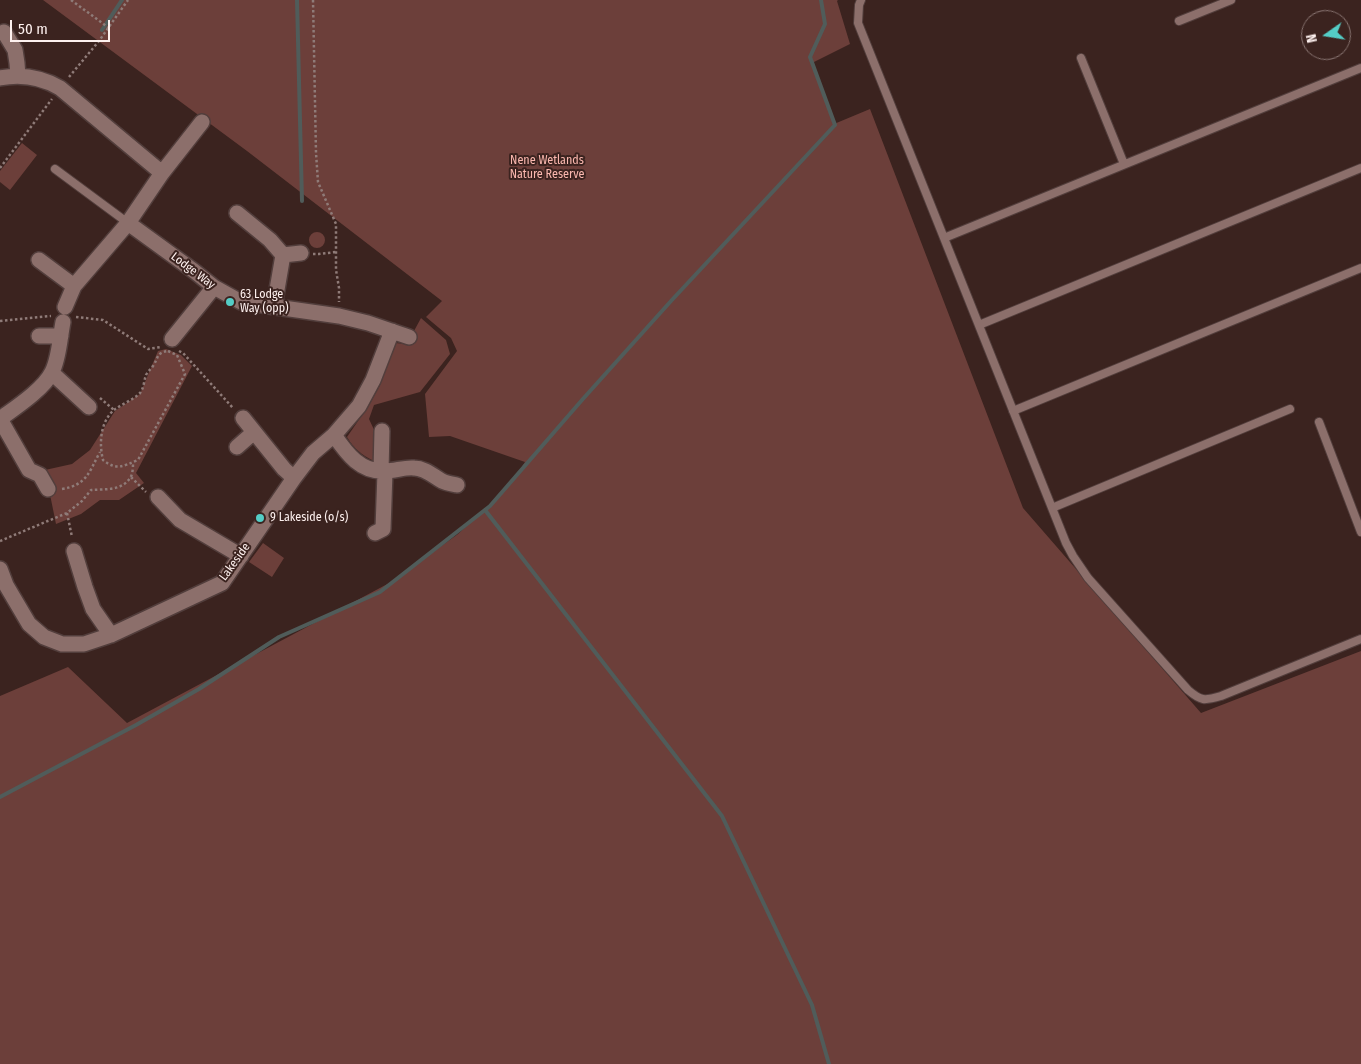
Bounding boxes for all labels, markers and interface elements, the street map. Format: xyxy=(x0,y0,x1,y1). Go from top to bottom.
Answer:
scale bar xyxy=(12,10,112,42)
north arrow xyxy=(1301,10,1351,60)
text: 50 m xyxy=(18,20,48,38)
text: N xyxy=(1303,32,1321,44)
park label: Nene Wetlands Nature Reserve xyxy=(510,154,584,182)
street label: Lodge Way xyxy=(168,250,218,292)
place label: 63 Lodge Way (opp) xyxy=(240,288,289,316)
marker: 63 Lodge Way (opp) xyxy=(224,296,236,308)
place label: 9 Lakeside (o/s) xyxy=(270,511,348,525)
marker: 9 Lakeside (o/s) xyxy=(254,512,266,524)
street label: Lakeside xyxy=(217,540,253,584)

